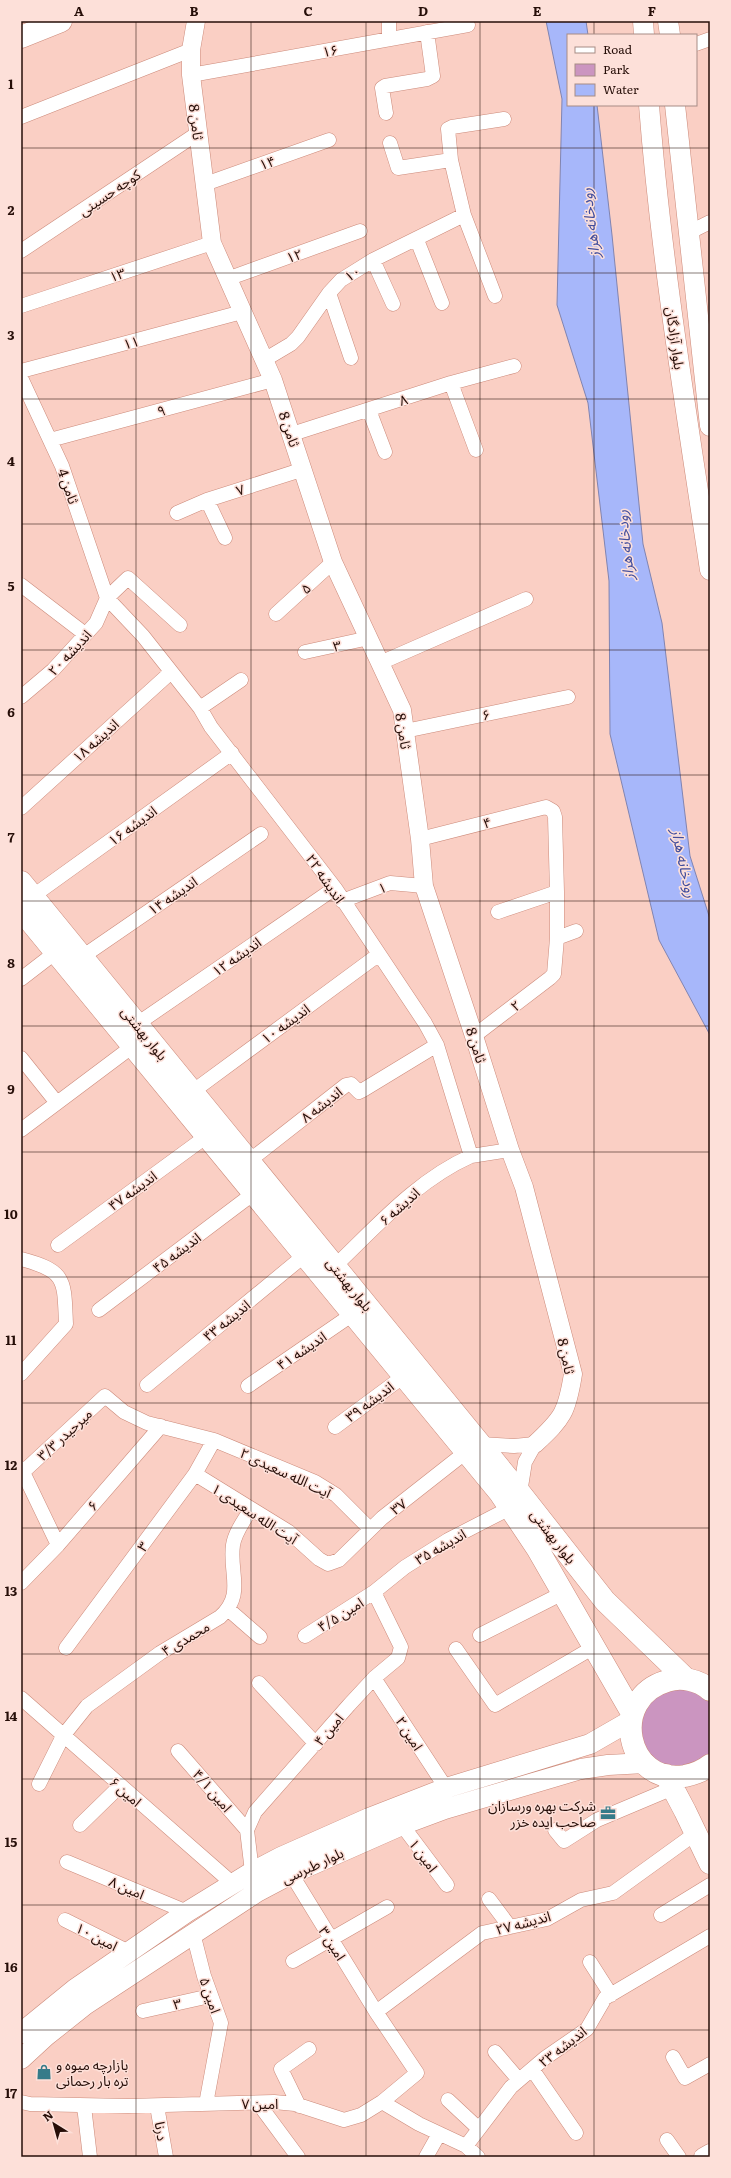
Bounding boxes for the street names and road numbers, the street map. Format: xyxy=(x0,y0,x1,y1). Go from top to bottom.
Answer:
street label: ۱۶ xyxy=(320,39,340,61)
street label: ثامن 8 xyxy=(185,103,209,141)
street label: ۱۴ xyxy=(256,150,278,174)
street label: کوچه حسینی xyxy=(74,164,145,221)
street label: ۱۲ xyxy=(283,243,305,267)
street label: ۱۰ xyxy=(340,260,364,286)
street label: ۱۳ xyxy=(106,262,128,286)
street label: بلوار آزادگان xyxy=(662,305,690,371)
street label: ۱۱ xyxy=(121,330,141,354)
street label: ۸ xyxy=(396,388,410,410)
street label: ۹ xyxy=(155,399,167,421)
street label: ثامن 8 xyxy=(275,409,305,449)
street label: ثامن 4 xyxy=(54,466,84,506)
street label: ۷ xyxy=(233,478,247,500)
street label: ۵ xyxy=(295,578,315,598)
street label: اندیشه ۲۰ xyxy=(42,625,96,679)
street label: ۳ xyxy=(331,634,343,656)
street label: ۶ xyxy=(480,703,492,725)
street label: ثامن 8 xyxy=(391,711,417,751)
street label: اندیشه ۱۸ xyxy=(67,714,123,766)
street label: اندیشه ۱۶ xyxy=(103,800,161,850)
street label: ۴ xyxy=(481,811,493,833)
street label: اندیشه ۲۲ xyxy=(302,849,350,907)
street label: اندیشه ۱۴ xyxy=(143,871,201,919)
street label: ۱ xyxy=(375,876,389,898)
street label: اندیشه ۱۲ xyxy=(207,932,265,980)
street label: ۲ xyxy=(506,995,524,1015)
street label: اندیشه ۱۰ xyxy=(256,998,314,1048)
street label: بلوار بهشتی xyxy=(117,1002,173,1064)
street label: ثامن 8 xyxy=(462,1025,492,1065)
street label: اندیشه ۸ xyxy=(296,1081,346,1127)
street label: اندیشه ۴۷ xyxy=(103,1165,161,1215)
street label: اندیشه ۶ xyxy=(374,1182,424,1230)
street label: اندیشه ۴۵ xyxy=(148,1227,204,1277)
street label: بلوار بهشتی xyxy=(322,1253,378,1315)
street label: اندیشه ۴۳ xyxy=(198,1295,254,1345)
street label: اندیشه ۴۱ xyxy=(272,1326,330,1374)
street label: ثامن 8 xyxy=(553,1336,581,1376)
street label: اندیشه ۳۹ xyxy=(341,1376,397,1426)
street label: میرحیدر ۳/۳ xyxy=(32,1403,96,1465)
street label: آیت الله سعیدی ۲ xyxy=(237,1442,336,1502)
street label: آیت الله سعیدی ۱ xyxy=(208,1478,303,1549)
street label: ۳۷ xyxy=(386,1493,410,1519)
street label: ۶ xyxy=(82,1495,102,1515)
street label: بلوار بهشتی xyxy=(526,1505,582,1568)
street label: اندیشه ۳۵ xyxy=(411,1523,469,1569)
street label: ۳ xyxy=(132,1537,152,1555)
street label: امین ۴/۵ xyxy=(313,1592,367,1636)
street label: محمدی ۴ xyxy=(157,1616,213,1660)
street label: امین ۴ xyxy=(308,1708,348,1750)
street label: امین ۲ xyxy=(392,1712,428,1754)
street label: امین ۴/۱ xyxy=(189,1764,237,1816)
street label: امین ۶ xyxy=(105,1771,147,1811)
street label: امین ۱ xyxy=(405,1834,443,1876)
street label: بلوار طبرسی xyxy=(278,1842,347,1888)
street label: امین ۸ xyxy=(106,1871,148,1903)
street label: اندیشه ۲۷ xyxy=(493,1905,553,1939)
street label: امین ۱۰ xyxy=(72,1917,122,1955)
street label: امین ۳ xyxy=(315,1922,351,1964)
street label: امین ۵ xyxy=(196,1974,226,2016)
street label: ۳ xyxy=(171,1992,183,2014)
street label: اندیشه ۲۳ xyxy=(534,2021,590,2071)
street label: امین ۷ xyxy=(242,2093,278,2113)
street label: درنا xyxy=(150,2120,174,2143)

